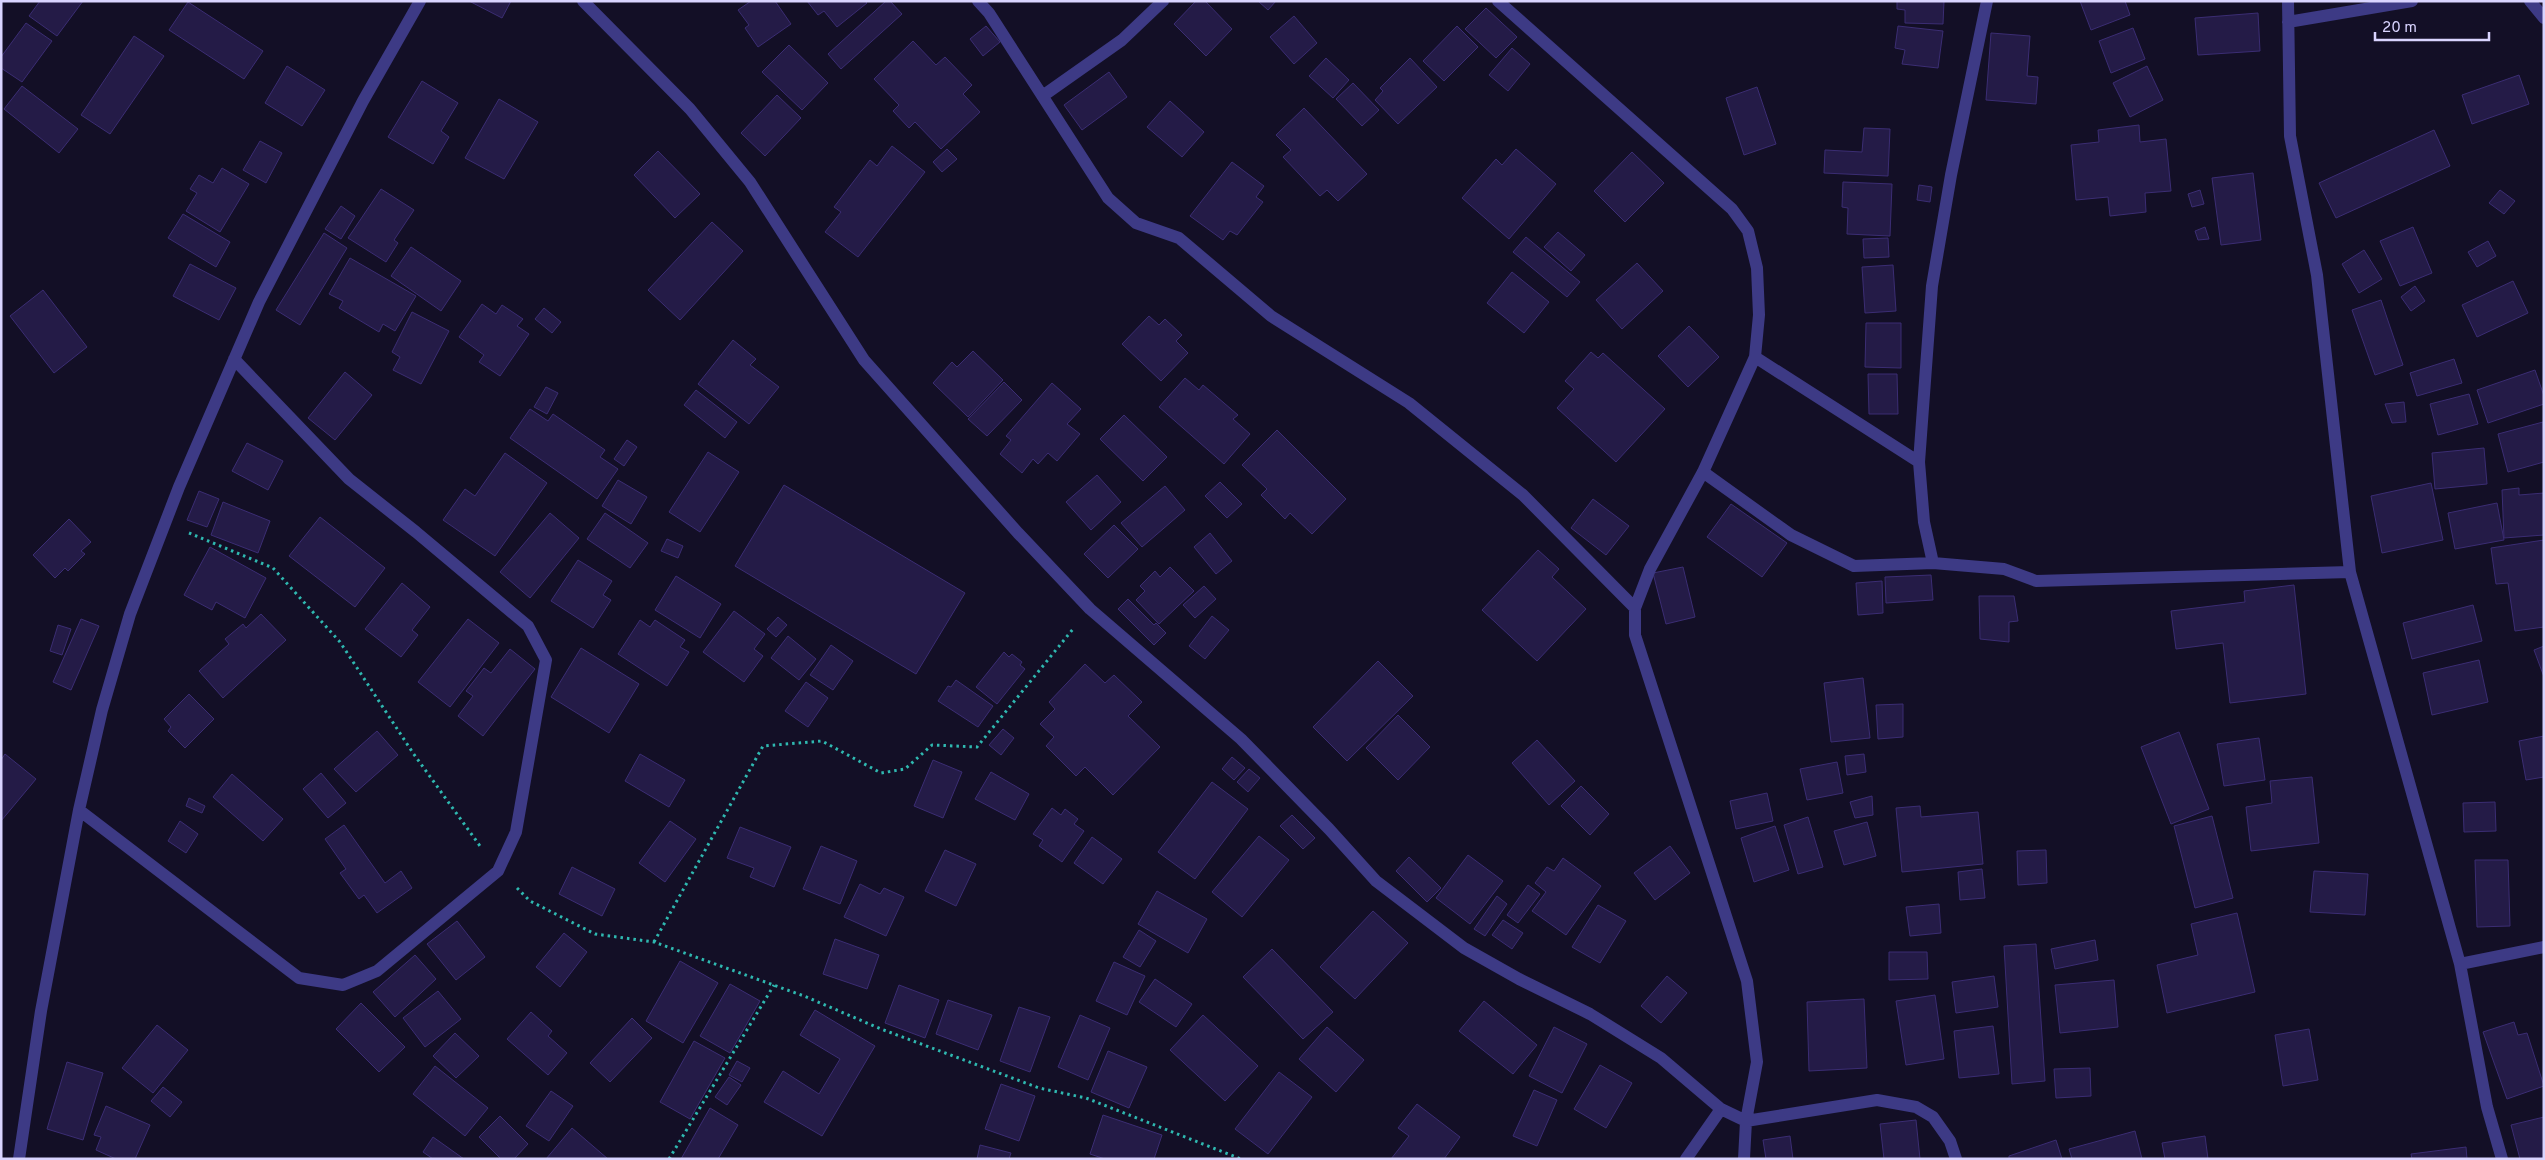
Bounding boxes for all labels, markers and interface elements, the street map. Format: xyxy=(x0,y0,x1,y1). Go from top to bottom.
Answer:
scale bar xyxy=(2375,10,2489,42)
text: 20 m xyxy=(2382,19,2417,38)

